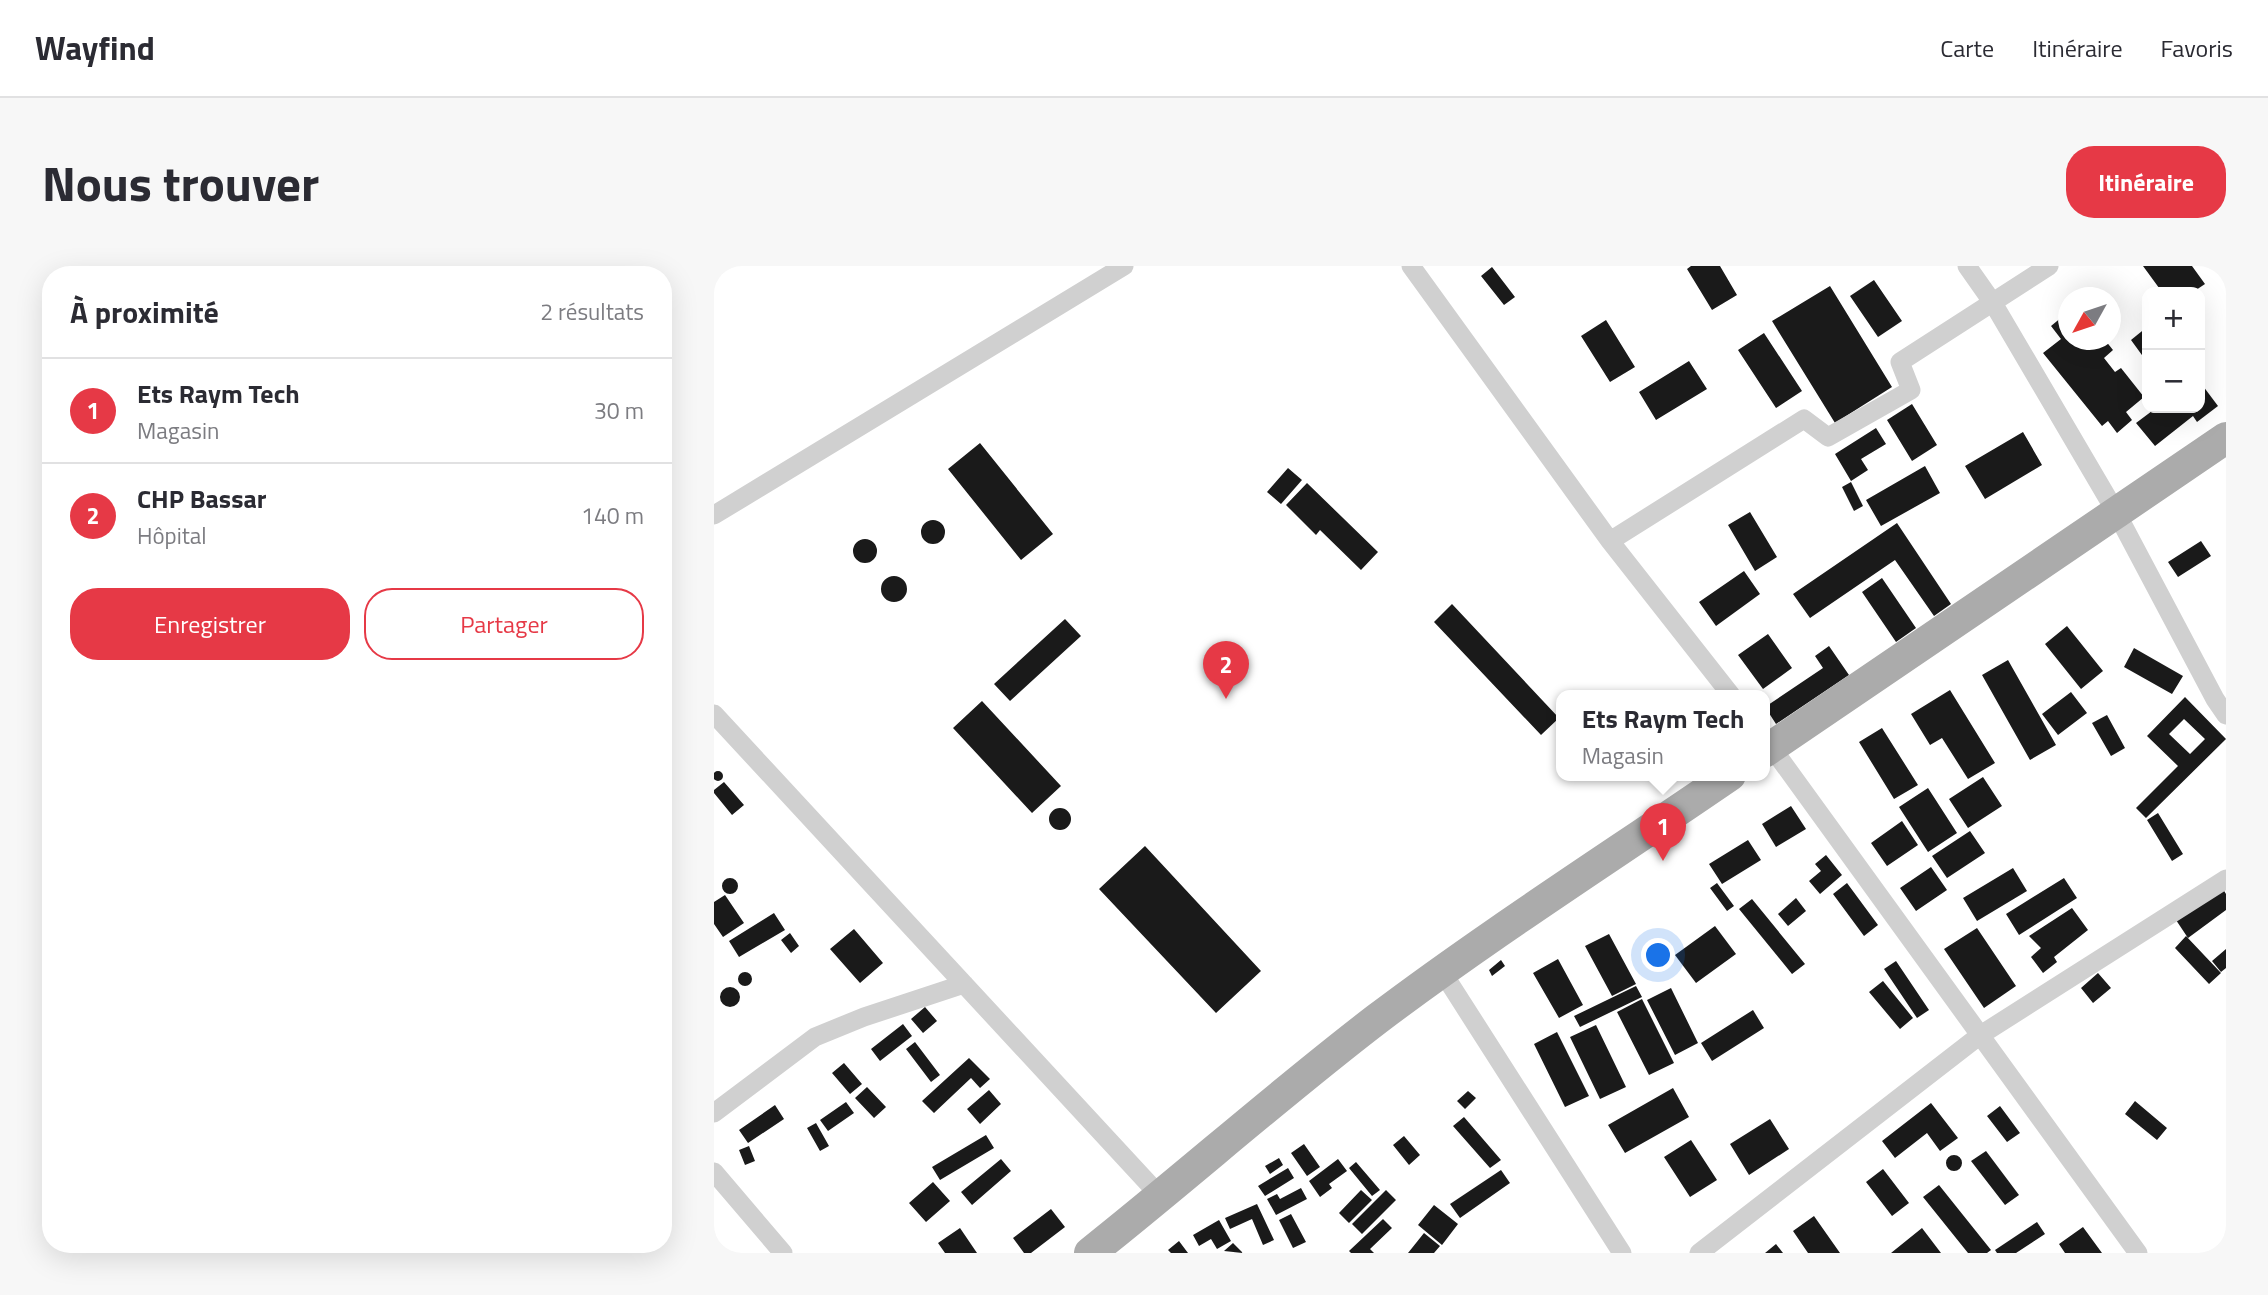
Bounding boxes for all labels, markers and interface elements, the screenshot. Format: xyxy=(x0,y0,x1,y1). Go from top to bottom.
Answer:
text: Wayfind xyxy=(35,23,155,73)
text: Carte xyxy=(1940,30,1994,66)
text: Itinéraire xyxy=(2032,30,2123,66)
text: Favoris xyxy=(2161,30,2233,66)
text: Nous trouver xyxy=(42,145,319,220)
button: Itinéraire xyxy=(2066,146,2226,218)
north arrow xyxy=(2058,287,2121,350)
map controls xyxy=(2142,287,2205,413)
button: + xyxy=(2142,287,2205,350)
text: À proximité xyxy=(70,289,219,335)
text: 2 résultats xyxy=(540,294,644,329)
button: − xyxy=(2142,350,2205,413)
text: Ets Raym Tech xyxy=(137,374,300,413)
text: 1 xyxy=(87,393,99,428)
text: 30 m xyxy=(594,393,644,428)
text: Magasin xyxy=(137,413,219,448)
text: CHP Bassar xyxy=(137,479,266,518)
text: 2 xyxy=(87,498,99,533)
text: 140 m xyxy=(581,498,644,533)
text: Hôpital xyxy=(137,518,207,553)
button: Enregistrer xyxy=(70,588,350,660)
button: Partager xyxy=(364,588,644,660)
pin: 2 xyxy=(1203,641,1249,699)
popup xyxy=(1556,690,1770,781)
text: Ets Raym Tech xyxy=(1582,699,1744,738)
text: Magasin xyxy=(1582,738,1664,773)
pin: 1 xyxy=(1640,803,1686,861)
your location xyxy=(1641,938,1675,972)

